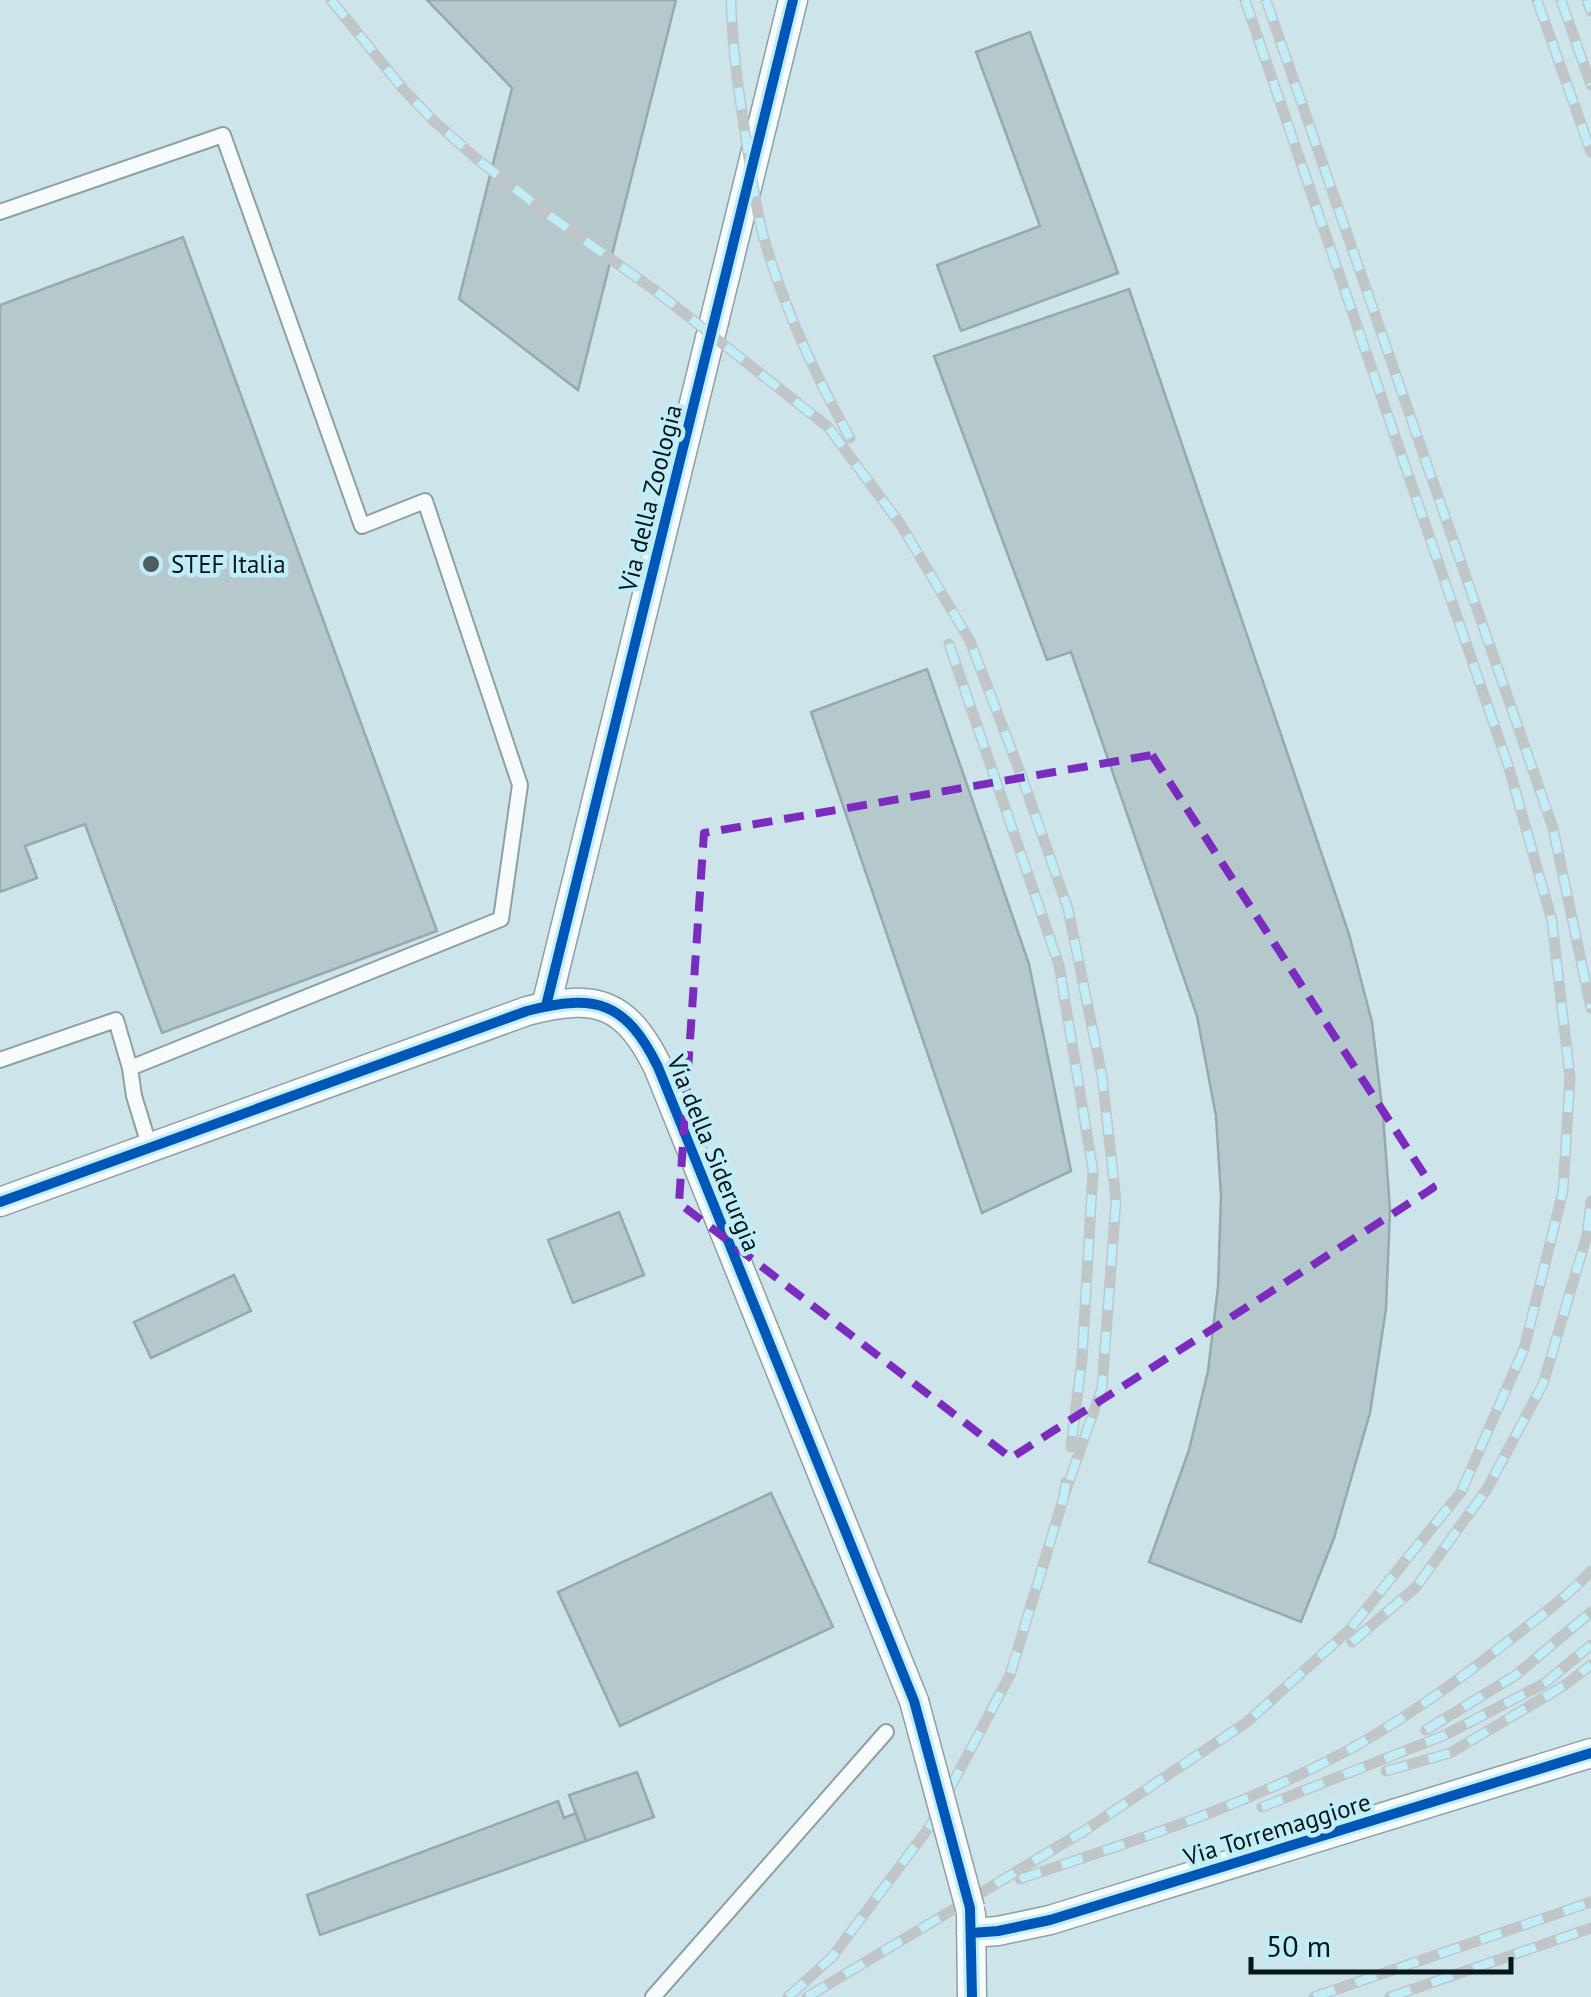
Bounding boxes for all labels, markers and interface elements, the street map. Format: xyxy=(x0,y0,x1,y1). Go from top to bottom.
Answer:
street label: Via della Zoologia xyxy=(611,401,689,596)
place label: STEF Italia xyxy=(171,548,286,580)
marker: STEF Italia xyxy=(140,553,162,575)
street label: Via della Siderurgia xyxy=(660,1049,768,1256)
street label: Via Torremaggiore xyxy=(1179,1785,1374,1873)
scale bar xyxy=(1251,1912,1511,1974)
text: 50 m xyxy=(1266,1926,1331,1965)

